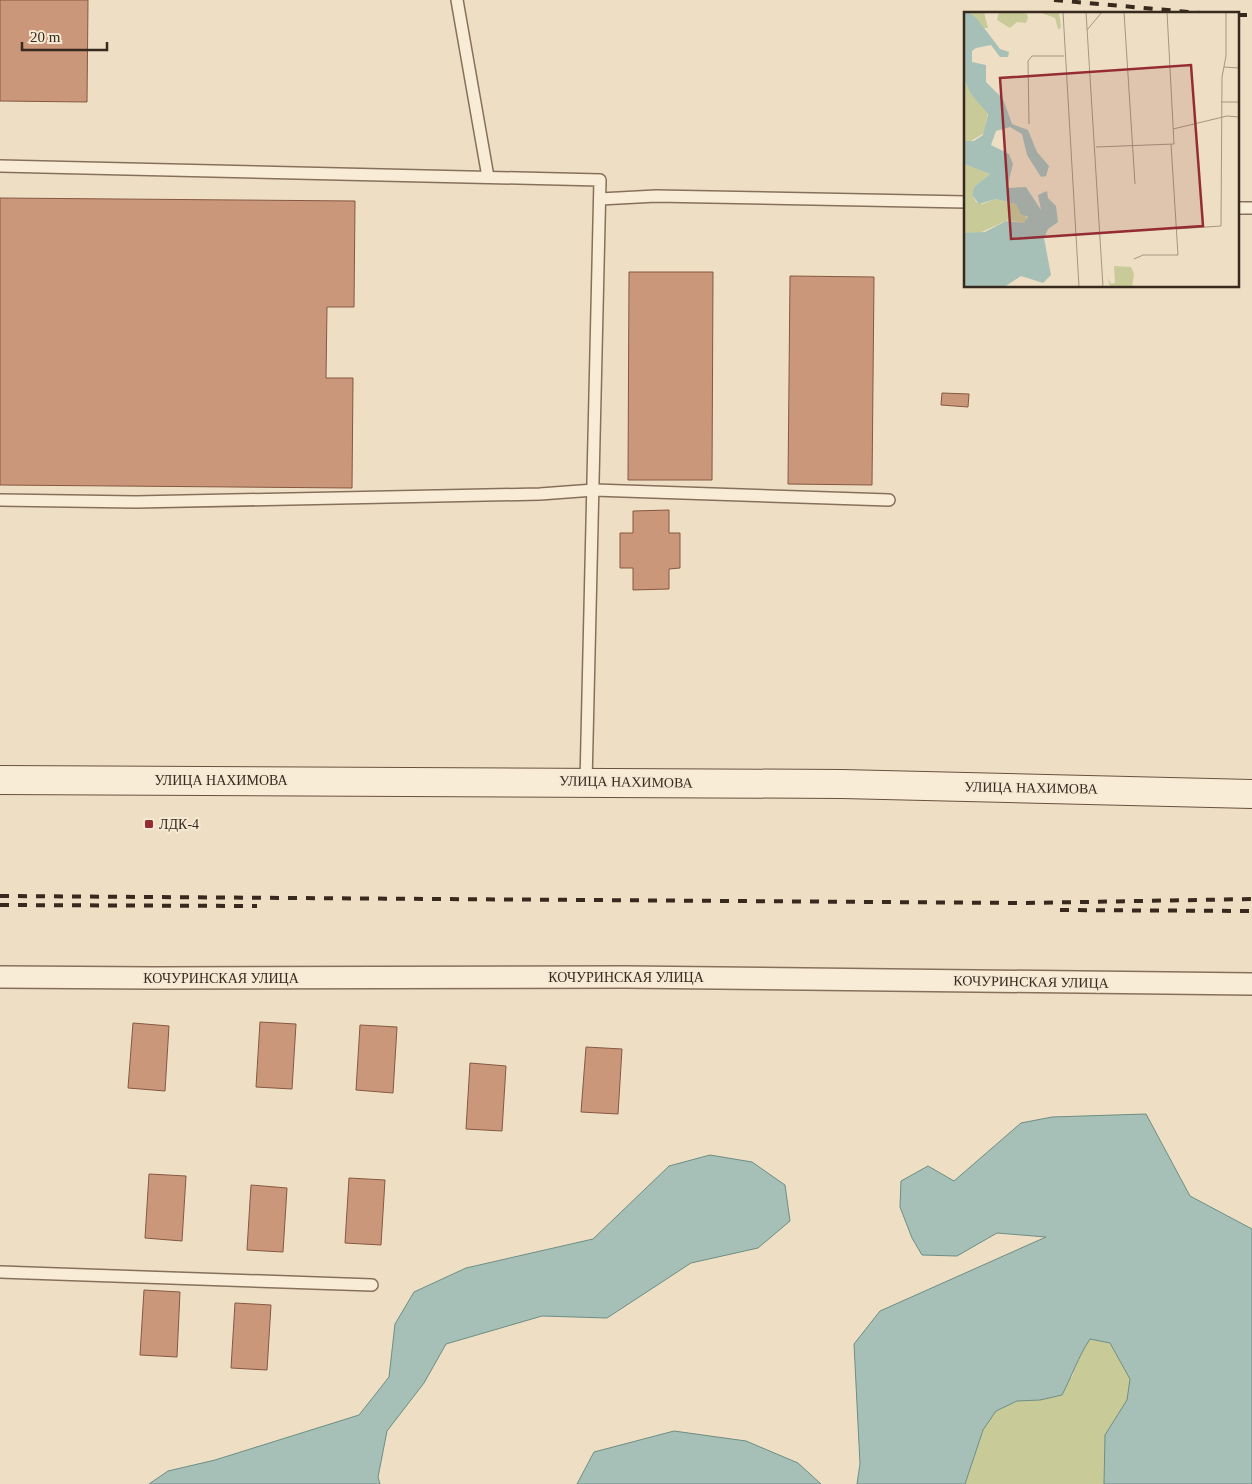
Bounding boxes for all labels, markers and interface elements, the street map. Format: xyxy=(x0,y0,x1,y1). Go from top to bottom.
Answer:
inset map xyxy=(964,12,1240,288)
scale bar xyxy=(22,20,108,52)
text: 20 m xyxy=(30,29,61,45)
street label: УЛИЦА НАХИМОВА xyxy=(154,773,288,788)
street label: УЛИЦА НАХИМОВА xyxy=(559,773,694,791)
street label: УЛИЦА НАХИМОВА xyxy=(964,779,1099,797)
place label: ЛДК-4 xyxy=(159,817,199,832)
marker: ЛДК-4 xyxy=(143,818,155,830)
street label: КОЧУРИНСКАЯ УЛИЦА xyxy=(548,970,705,985)
street label: КОЧУРИНСКАЯ УЛИЦА xyxy=(143,971,300,986)
street label: КОЧУРИНСКАЯ УЛИЦА xyxy=(953,973,1110,991)

